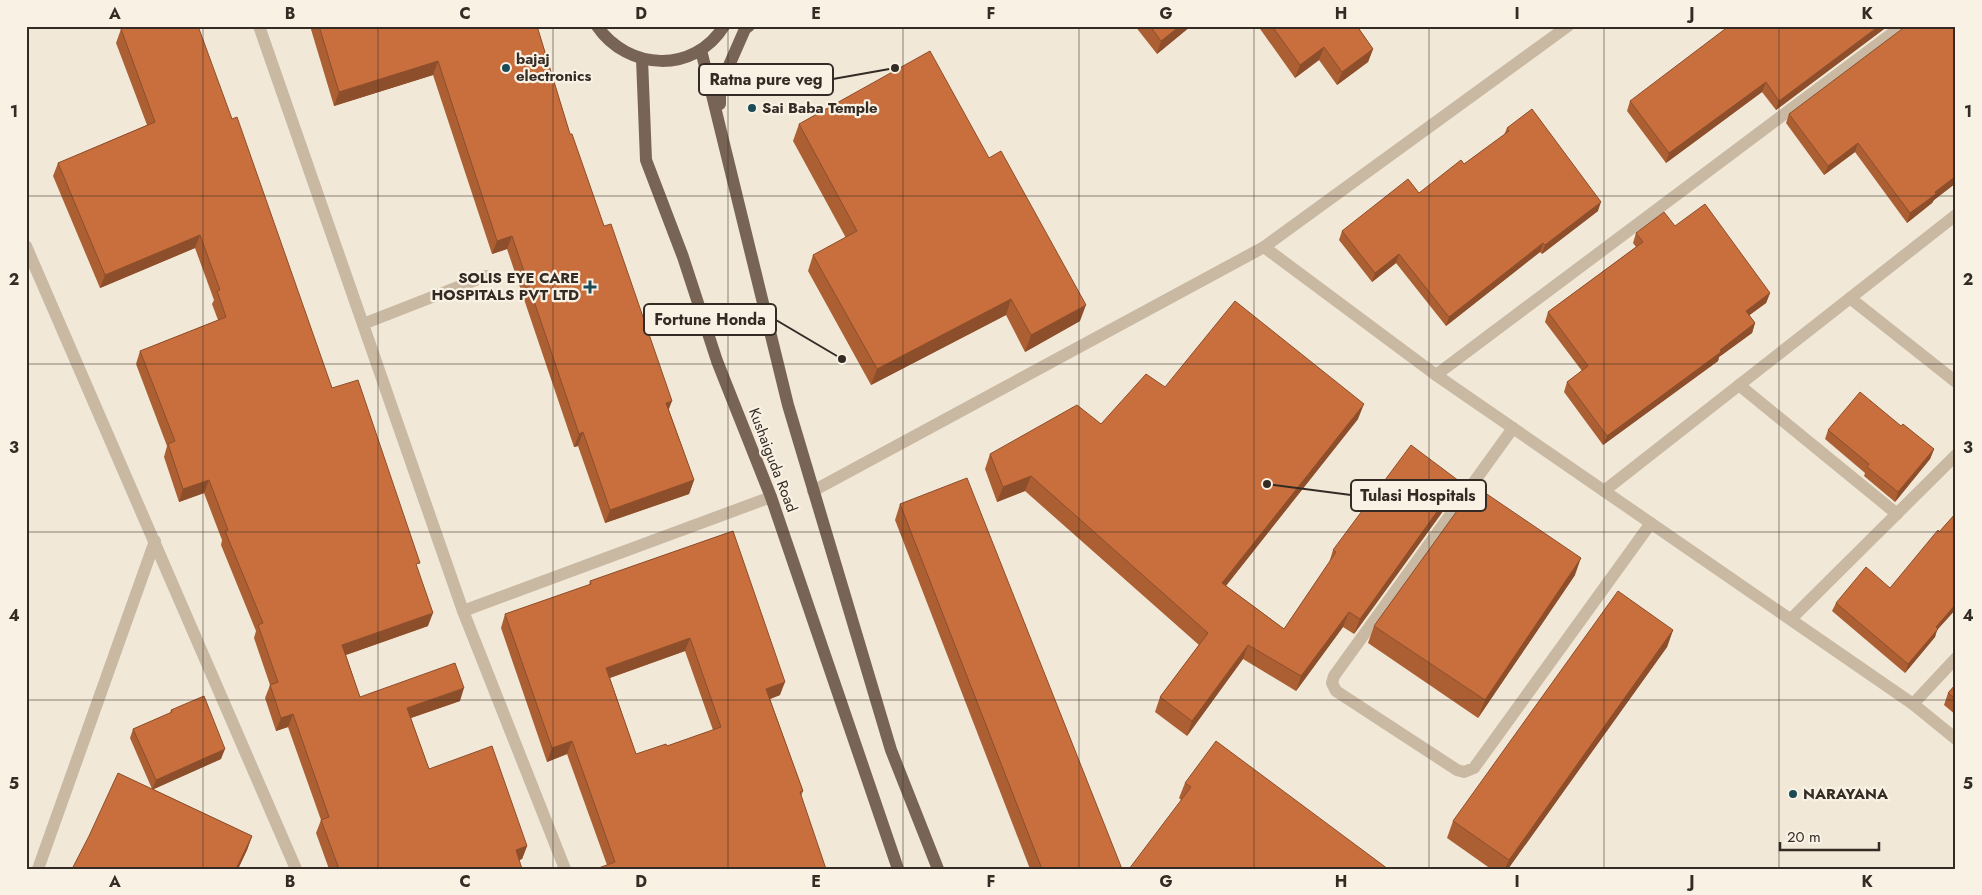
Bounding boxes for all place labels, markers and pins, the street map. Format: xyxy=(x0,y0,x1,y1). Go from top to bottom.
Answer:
place label: bajaj electronics xyxy=(516,48,591,87)
marker: bajaj electronics xyxy=(500,62,512,74)
callout: Ratna pure veg xyxy=(699,64,833,95)
place label: Sai Baba Temple xyxy=(762,97,878,119)
marker: Sai Baba Temple xyxy=(746,102,758,114)
place label: SOLIS EYE CARE HOSPITALS PVT LTD xyxy=(431,267,579,306)
marker: SOLIS EYE CARE HOSPITALS PVT LTD xyxy=(583,280,597,294)
callout: Fortune Honda xyxy=(644,304,776,335)
callout: Tulasi Hospitals xyxy=(1351,480,1486,511)
place label: NARAYANA xyxy=(1803,783,1889,805)
marker: NARAYANA xyxy=(1787,788,1799,800)

